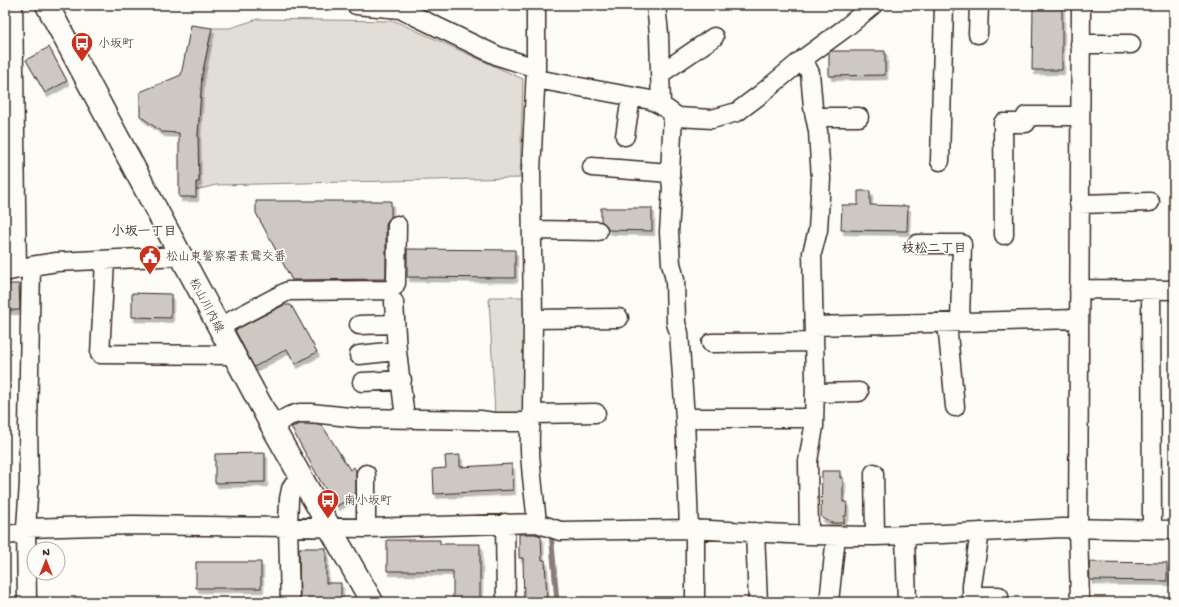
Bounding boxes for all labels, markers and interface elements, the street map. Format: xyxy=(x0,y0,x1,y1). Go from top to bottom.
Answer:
bus stop icon: 小坂町 xyxy=(69,30,95,63)
place label: 小坂町 xyxy=(98,37,134,52)
district label: 小坂一丁目 xyxy=(111,224,177,240)
district label: 枝松二丁目 xyxy=(901,241,967,257)
public building icon: 松山東警察署素鵞交番 xyxy=(137,243,163,276)
place label: 松山東警察署素鵞交番 xyxy=(166,250,286,265)
street label: 松山川内線 xyxy=(185,276,226,336)
bus stop icon: 南小坂町 xyxy=(315,487,341,520)
place label: 南小坂町 xyxy=(344,494,392,509)
north arrow xyxy=(26,541,66,581)
text: N xyxy=(42,547,50,559)

